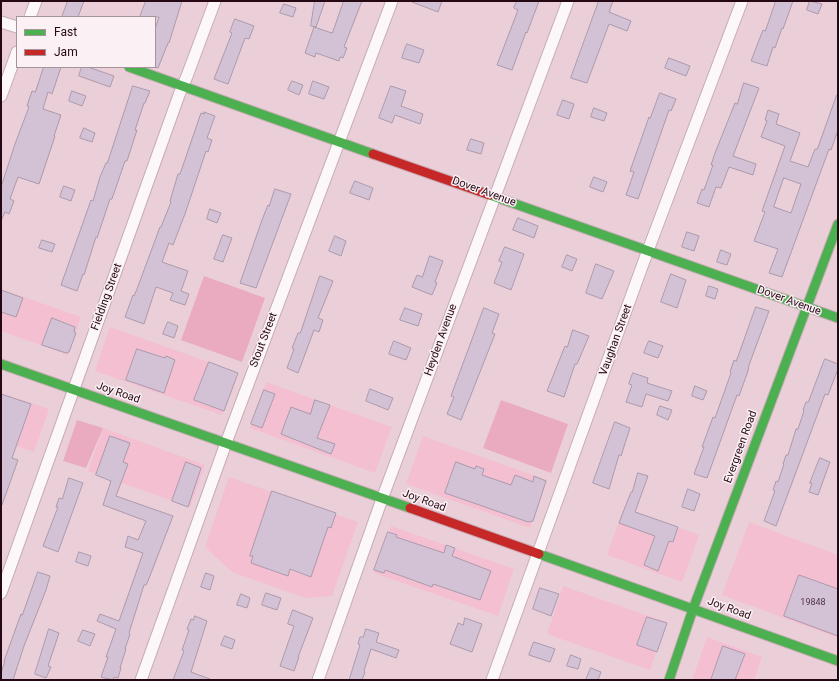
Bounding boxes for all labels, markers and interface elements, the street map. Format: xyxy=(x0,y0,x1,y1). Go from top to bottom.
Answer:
legend xyxy=(16,16,156,68)
text: Fast xyxy=(54,25,77,39)
text: Jam xyxy=(54,45,78,59)
street label: Dover Avenue xyxy=(450,174,518,210)
street label: Fielding Street xyxy=(89,262,125,332)
street label: Dover Avenue xyxy=(755,283,823,319)
street label: Heyden Avenue xyxy=(422,302,460,378)
street label: Vaughan Street xyxy=(597,303,635,377)
street label: Stout Street xyxy=(247,311,281,369)
street label: Joy Road xyxy=(94,379,142,407)
street label: Evergreen Road xyxy=(722,409,760,485)
street label: Joy Road xyxy=(400,487,448,515)
street label: Joy Road xyxy=(705,595,753,623)
house number: 19848 xyxy=(800,598,826,608)

